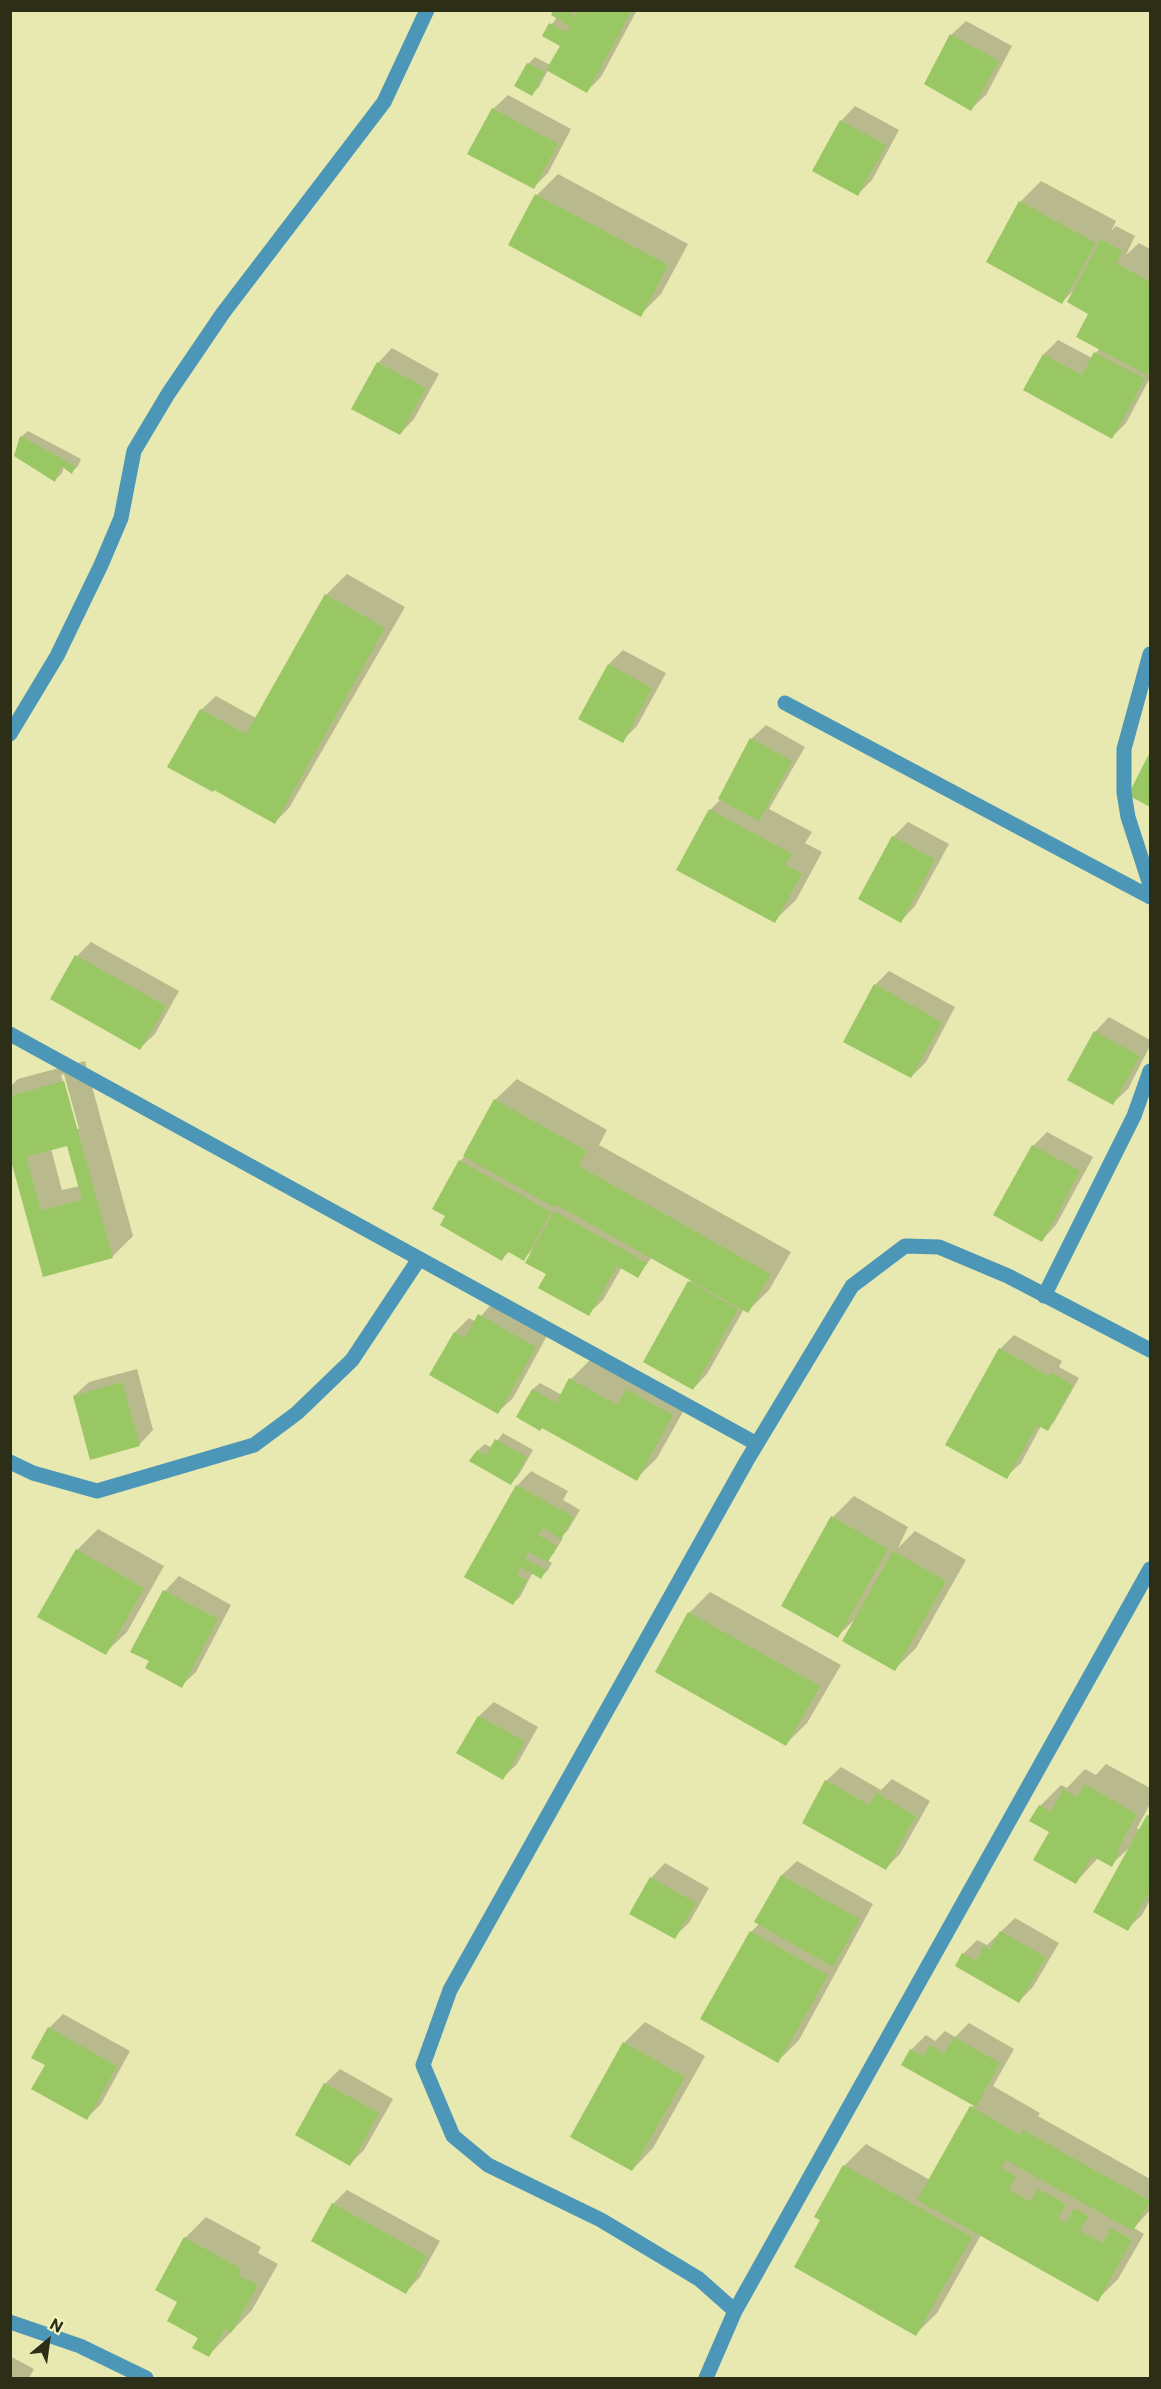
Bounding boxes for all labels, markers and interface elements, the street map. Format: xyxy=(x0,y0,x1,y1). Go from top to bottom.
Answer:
north arrow xyxy=(18,2311,78,2371)
text: N xyxy=(47,2314,67,2336)

